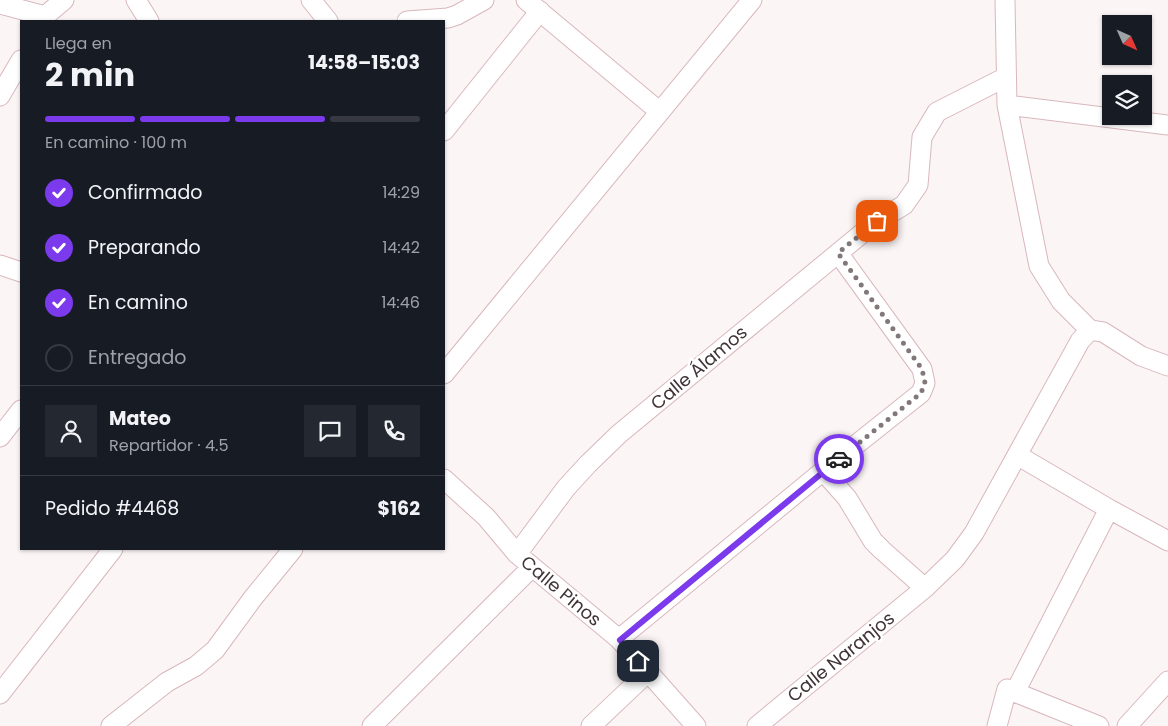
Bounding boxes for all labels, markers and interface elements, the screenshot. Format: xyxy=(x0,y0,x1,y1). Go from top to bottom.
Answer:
north arrow xyxy=(1102,15,1152,65)
map controls xyxy=(1102,15,1152,125)
text: Llega en xyxy=(45,32,112,55)
text: 14:58–15:03 xyxy=(308,49,420,76)
text: 2 min xyxy=(45,52,135,97)
button: layers xyxy=(1102,75,1152,125)
text: En camino · 100 m xyxy=(45,131,187,154)
icon: check xyxy=(45,179,73,207)
text: Confirmado xyxy=(88,179,202,206)
text: 14:29 xyxy=(382,181,420,204)
pin xyxy=(856,200,898,242)
icon: bag xyxy=(863,207,891,235)
icon: check xyxy=(45,234,73,262)
text: Preparando xyxy=(88,234,201,261)
text: 14:42 xyxy=(382,236,420,259)
icon: check xyxy=(45,289,73,317)
text: En camino xyxy=(88,289,188,316)
text: 14:46 xyxy=(381,291,420,314)
street label: Calle Álamos xyxy=(645,320,752,415)
text: Entregado xyxy=(88,344,186,371)
button: person xyxy=(45,405,97,457)
text: Mateo xyxy=(109,405,171,432)
button: chat xyxy=(304,405,356,457)
button: phone xyxy=(368,405,420,457)
text: Repartidor · 4.5 xyxy=(109,434,228,457)
courier xyxy=(814,434,864,484)
icon: car xyxy=(825,445,853,473)
text: Pedido #4468 xyxy=(45,495,179,522)
text: $162 xyxy=(377,495,420,522)
street label: Calle Pinos xyxy=(516,549,607,632)
street label: Calle Naranjos xyxy=(782,606,900,708)
pin xyxy=(617,640,659,682)
icon: home xyxy=(624,647,652,675)

